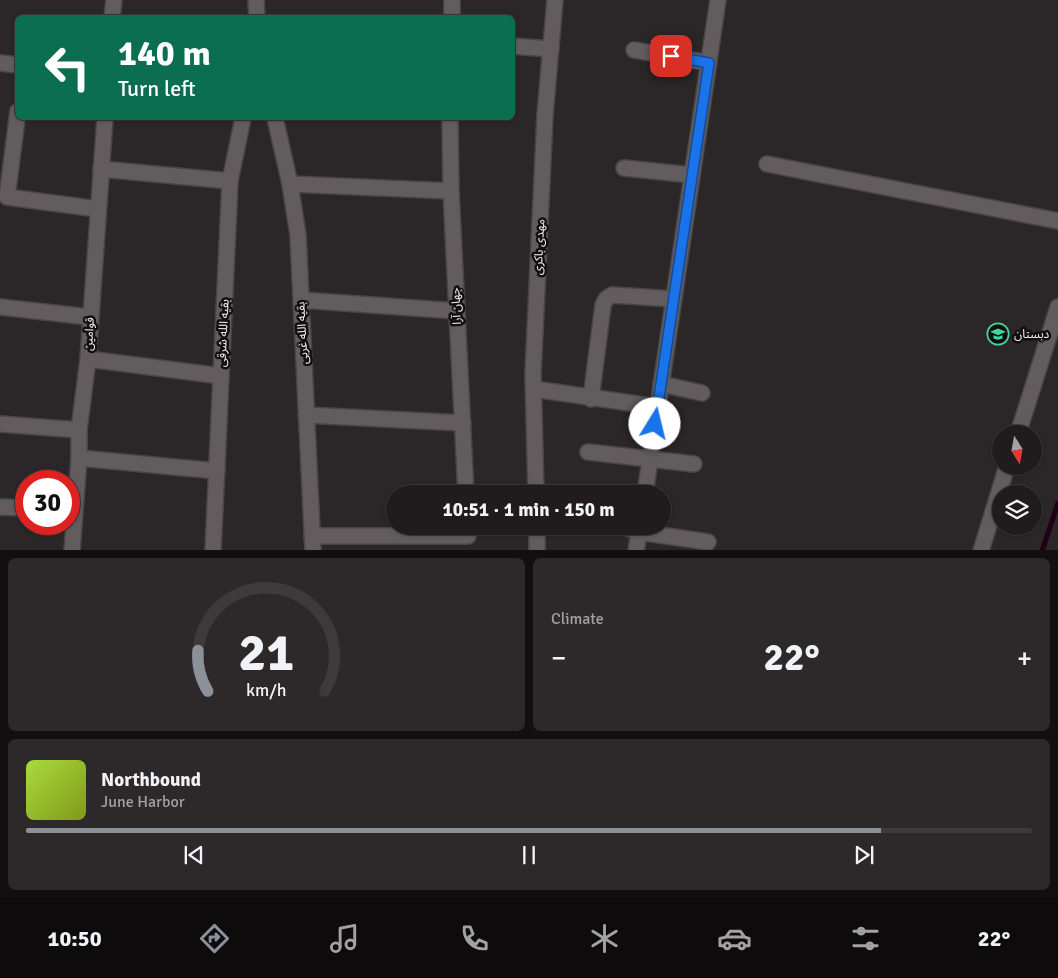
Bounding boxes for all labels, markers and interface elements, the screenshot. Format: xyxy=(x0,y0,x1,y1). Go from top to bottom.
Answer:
text: 140 m xyxy=(118,32,211,75)
icon: left xyxy=(35,35,100,100)
pin xyxy=(650,35,692,77)
icon: arrive xyxy=(657,42,685,70)
text: Turn left xyxy=(118,75,196,102)
street label: مهدی باکری xyxy=(531,219,548,275)
street label: جهان آرا xyxy=(448,287,465,325)
street label: بقیه الله شرقی xyxy=(214,299,233,367)
street label: بقیه الله غربی xyxy=(293,301,312,365)
street label: قوامین xyxy=(81,317,98,351)
school or university icon: دبستان xyxy=(986,322,1010,346)
place label: دبستان xyxy=(1014,327,1050,342)
position arrow xyxy=(628,397,680,449)
north arrow xyxy=(992,425,1042,475)
map controls xyxy=(992,425,1042,535)
speed limit sign: 30 xyxy=(15,470,80,535)
button: layers xyxy=(992,485,1042,535)
text: 10:51 · 1 min · 150 m xyxy=(442,498,615,522)
text: Climate xyxy=(551,609,604,629)
text: 21 xyxy=(238,621,295,685)
text: 22° xyxy=(763,634,820,681)
text: − xyxy=(551,641,566,675)
text: + xyxy=(1017,641,1032,675)
text: km/h xyxy=(246,679,287,701)
text: Northbound xyxy=(101,768,201,792)
text: June Harbor xyxy=(101,792,185,812)
icon: previous xyxy=(180,841,208,869)
icon: pause xyxy=(515,841,543,869)
icon: next xyxy=(850,841,878,869)
icon: directions xyxy=(197,921,232,956)
icon: music xyxy=(327,921,362,956)
icon: phone xyxy=(457,921,492,956)
icon: climate xyxy=(587,921,622,956)
icon: car xyxy=(717,921,752,956)
icon: filters xyxy=(848,921,883,956)
text: 10:50 xyxy=(48,925,102,952)
text: 22° xyxy=(978,925,1010,952)

